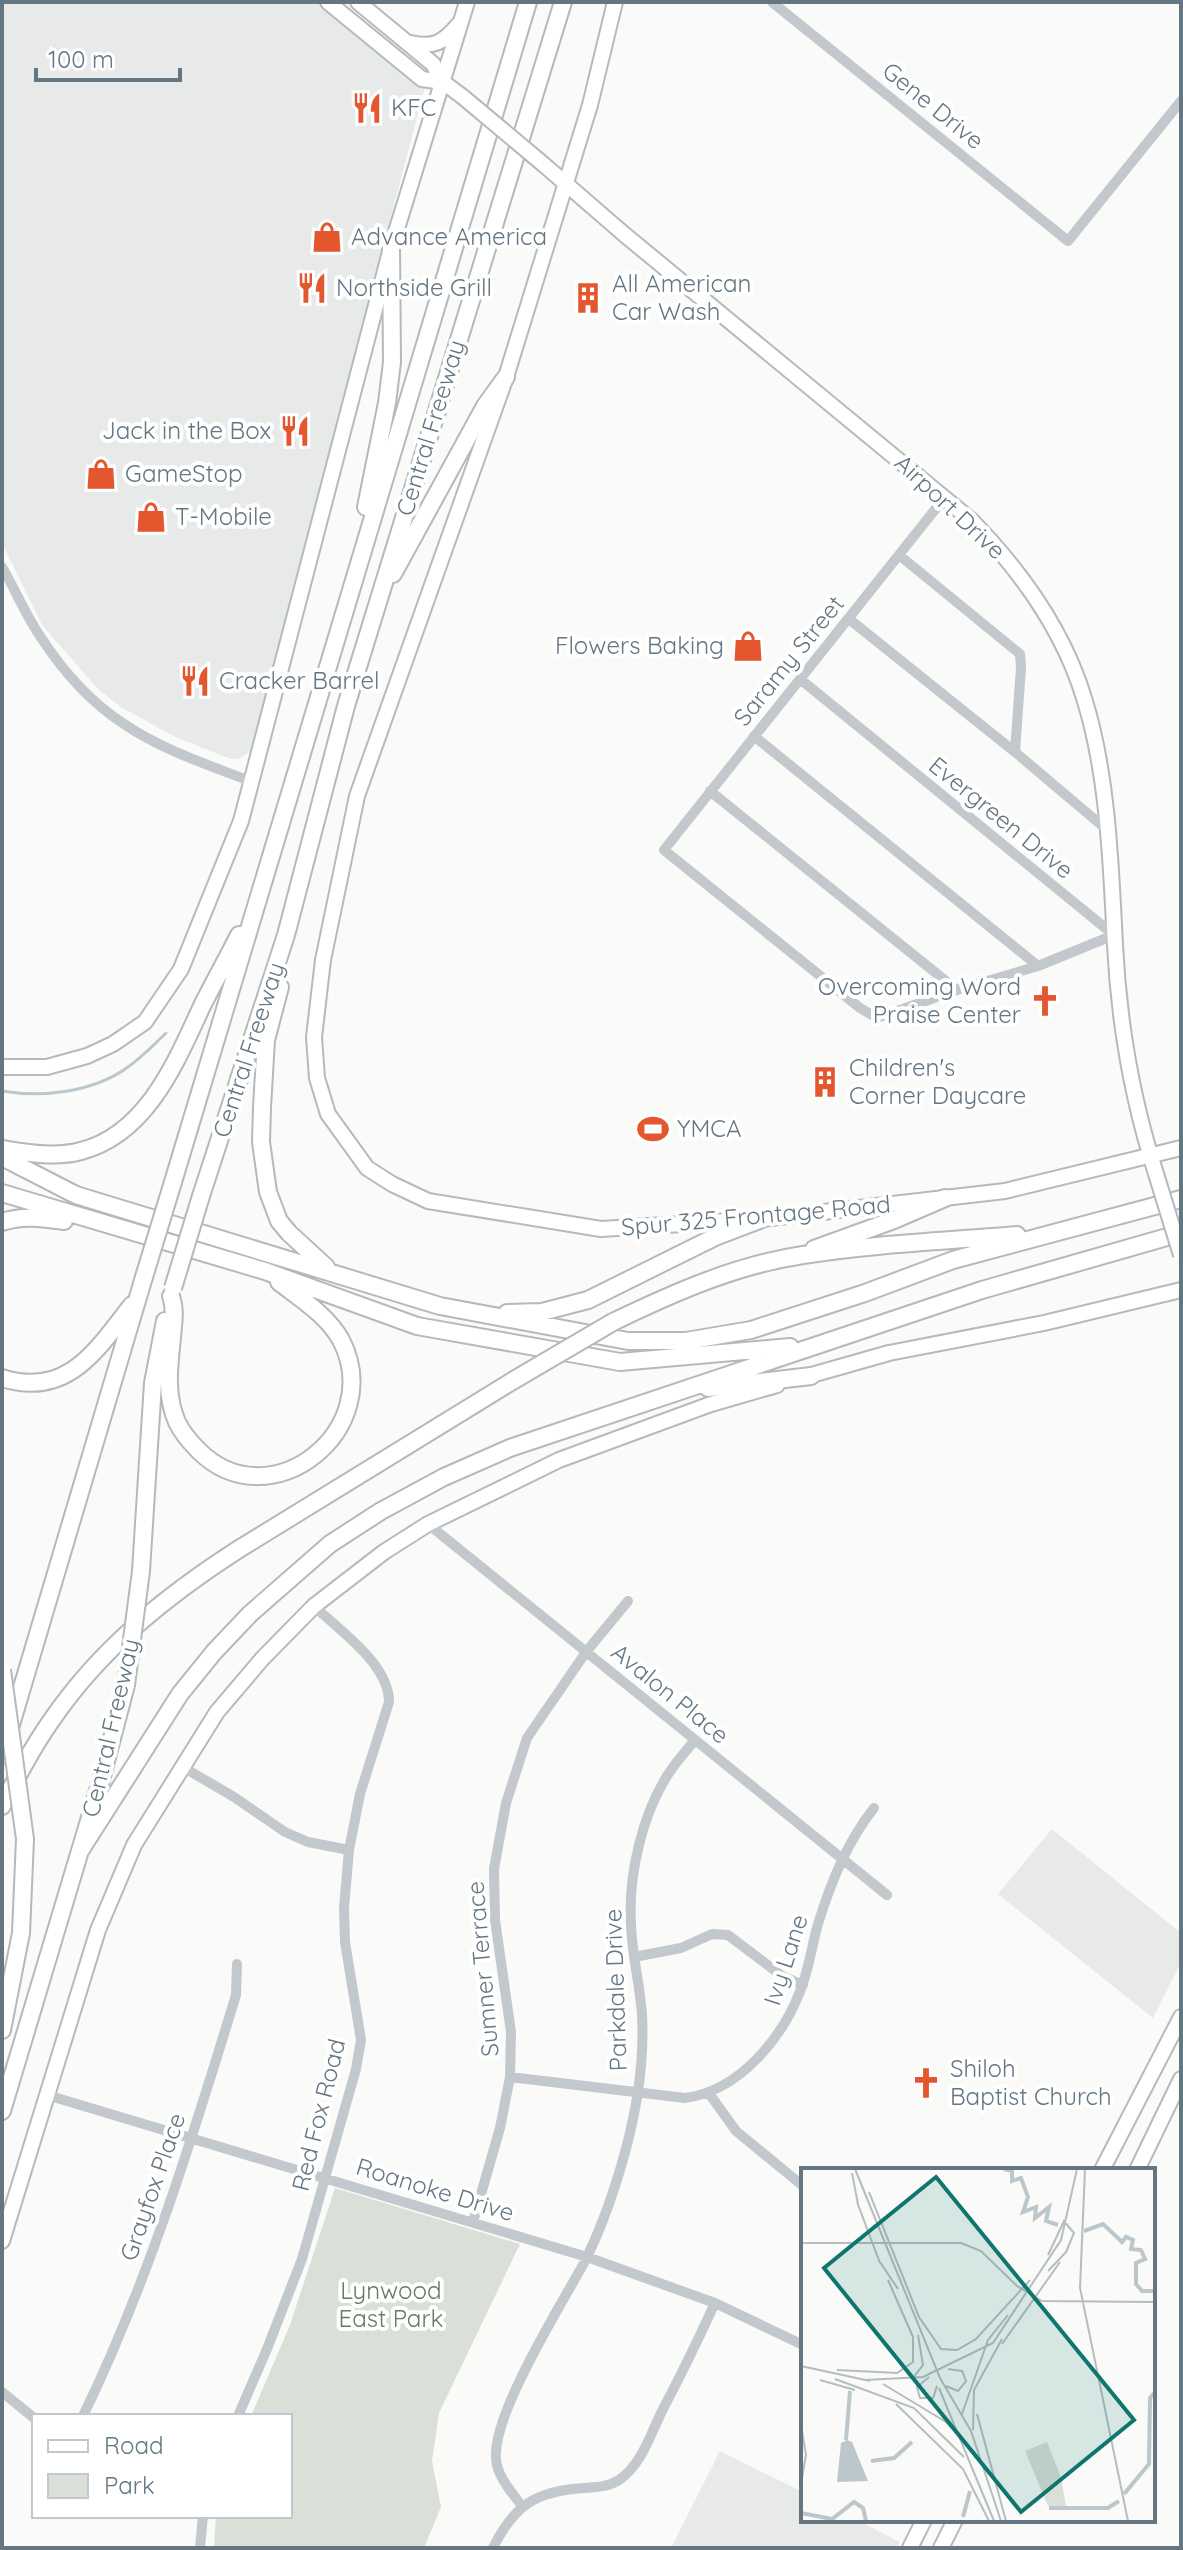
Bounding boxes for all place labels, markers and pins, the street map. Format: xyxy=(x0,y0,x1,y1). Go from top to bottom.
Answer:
restaurant icon: KFC xyxy=(350,91,384,125)
place label: KFC xyxy=(391,92,436,122)
shop icon: Advance America xyxy=(310,220,344,254)
place label: Advance America xyxy=(351,221,547,251)
place label: All American Car Wash xyxy=(612,268,751,326)
restaurant icon: Northside Grill xyxy=(295,271,329,305)
place label: Northside Grill xyxy=(336,272,492,302)
building icon: All American Car Wash xyxy=(571,281,605,315)
restaurant icon: Jack in the Box xyxy=(278,414,312,448)
place label: Jack in the Box xyxy=(102,415,271,445)
shop icon: GameStop xyxy=(84,457,118,491)
place label: GameStop xyxy=(125,458,243,488)
shop icon: T-Mobile xyxy=(134,500,168,534)
place label: T-Mobile xyxy=(175,501,272,531)
shop icon: Flowers Baking xyxy=(731,629,765,663)
place label: Flowers Baking xyxy=(555,630,724,660)
restaurant icon: Cracker Barrel xyxy=(178,664,212,698)
place label: Cracker Barrel xyxy=(219,665,379,695)
place label: Overcoming Word Praise Center xyxy=(818,971,1021,1029)
church icon: Overcoming Word Praise Center xyxy=(1028,984,1062,1018)
place label: Children's Corner Daycare xyxy=(849,1052,1026,1110)
building icon: Children's Corner Daycare xyxy=(808,1065,842,1099)
sports icon: YMCA xyxy=(636,1112,670,1146)
place label: YMCA xyxy=(677,1113,741,1143)
place label: Shiloh Baptist Church xyxy=(950,2053,1112,2111)
church icon: Shiloh Baptist Church xyxy=(909,2066,943,2100)

